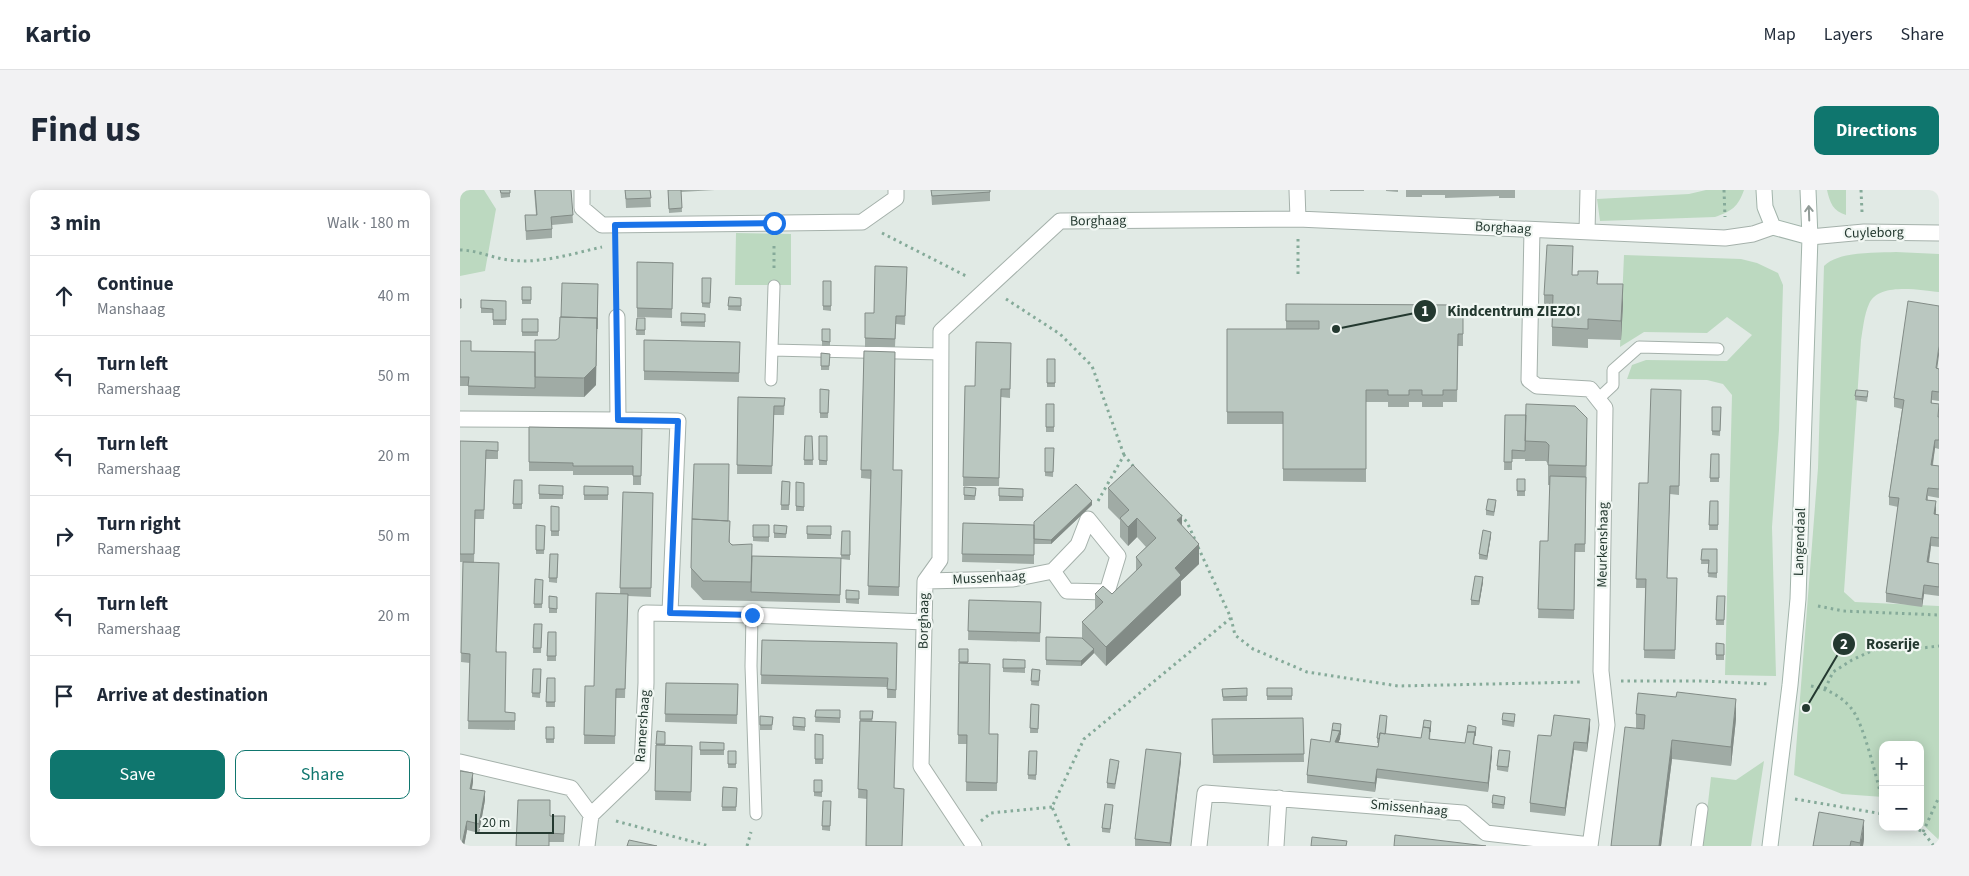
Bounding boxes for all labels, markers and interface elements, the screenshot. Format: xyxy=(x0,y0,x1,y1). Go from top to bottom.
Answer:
text: Kartio xyxy=(25,17,91,52)
text: Map xyxy=(1764,22,1796,47)
text: Layers xyxy=(1824,22,1873,47)
text: Share xyxy=(1901,22,1944,47)
text: Find us xyxy=(30,105,140,155)
button: Directions xyxy=(1814,106,1939,155)
one-way arrow xyxy=(1804,206,1814,222)
text: 3 min xyxy=(50,208,101,238)
street label: Borghaag xyxy=(1070,211,1126,231)
text: Walk · 180 m xyxy=(327,212,410,234)
route start xyxy=(763,212,786,235)
street label: Borghaag xyxy=(1474,217,1532,239)
street label: Cuyleborg xyxy=(1844,222,1904,244)
text: Continue xyxy=(97,271,174,298)
icon: ahead xyxy=(50,282,78,310)
text: 40 m xyxy=(378,285,410,307)
callout: Kindcentrum ZIEZO! xyxy=(1412,296,1591,326)
text: Manshaag xyxy=(97,298,165,320)
text: 1 xyxy=(1421,301,1429,322)
text: Kindcentrum ZIEZO! xyxy=(1447,301,1581,322)
text: Turn left xyxy=(97,351,168,378)
icon: left xyxy=(50,362,78,390)
text: 50 m xyxy=(378,365,410,387)
text: Ramershaag xyxy=(97,378,180,400)
text: Turn left xyxy=(97,431,168,458)
icon: left xyxy=(50,442,78,470)
text: 20 m xyxy=(378,445,410,467)
text: Ramershaag xyxy=(97,458,180,480)
street label: Meurkenshaag xyxy=(1592,502,1614,588)
street label: Langendaal xyxy=(1789,507,1811,577)
text: Turn right xyxy=(97,511,181,538)
icon: right xyxy=(50,522,78,550)
text: 50 m xyxy=(378,525,410,547)
text: Ramershaag xyxy=(97,538,180,560)
street label: Mussenhaag xyxy=(952,566,1026,590)
text: Turn left xyxy=(97,591,168,618)
street label: Borghaag xyxy=(914,593,934,649)
icon: left xyxy=(50,602,78,630)
route end xyxy=(741,604,764,627)
text: 20 m xyxy=(378,605,410,627)
text: Ramershaag xyxy=(97,618,180,640)
callout: Roserije xyxy=(1831,629,1930,659)
text: 2 xyxy=(1840,634,1848,655)
text: Roserije xyxy=(1866,634,1920,655)
icon: arrive xyxy=(50,682,78,710)
text: Arrive at destination xyxy=(97,682,268,709)
street label: Ramershaag xyxy=(630,689,656,763)
map controls xyxy=(1879,741,1924,831)
button: + xyxy=(1879,741,1924,786)
button: Save xyxy=(50,750,225,799)
button: Share xyxy=(235,750,410,799)
button: − xyxy=(1879,786,1924,831)
street label: Smissenhaag xyxy=(1369,795,1449,821)
scale bar xyxy=(475,811,554,834)
text: 20 m xyxy=(482,813,510,833)

